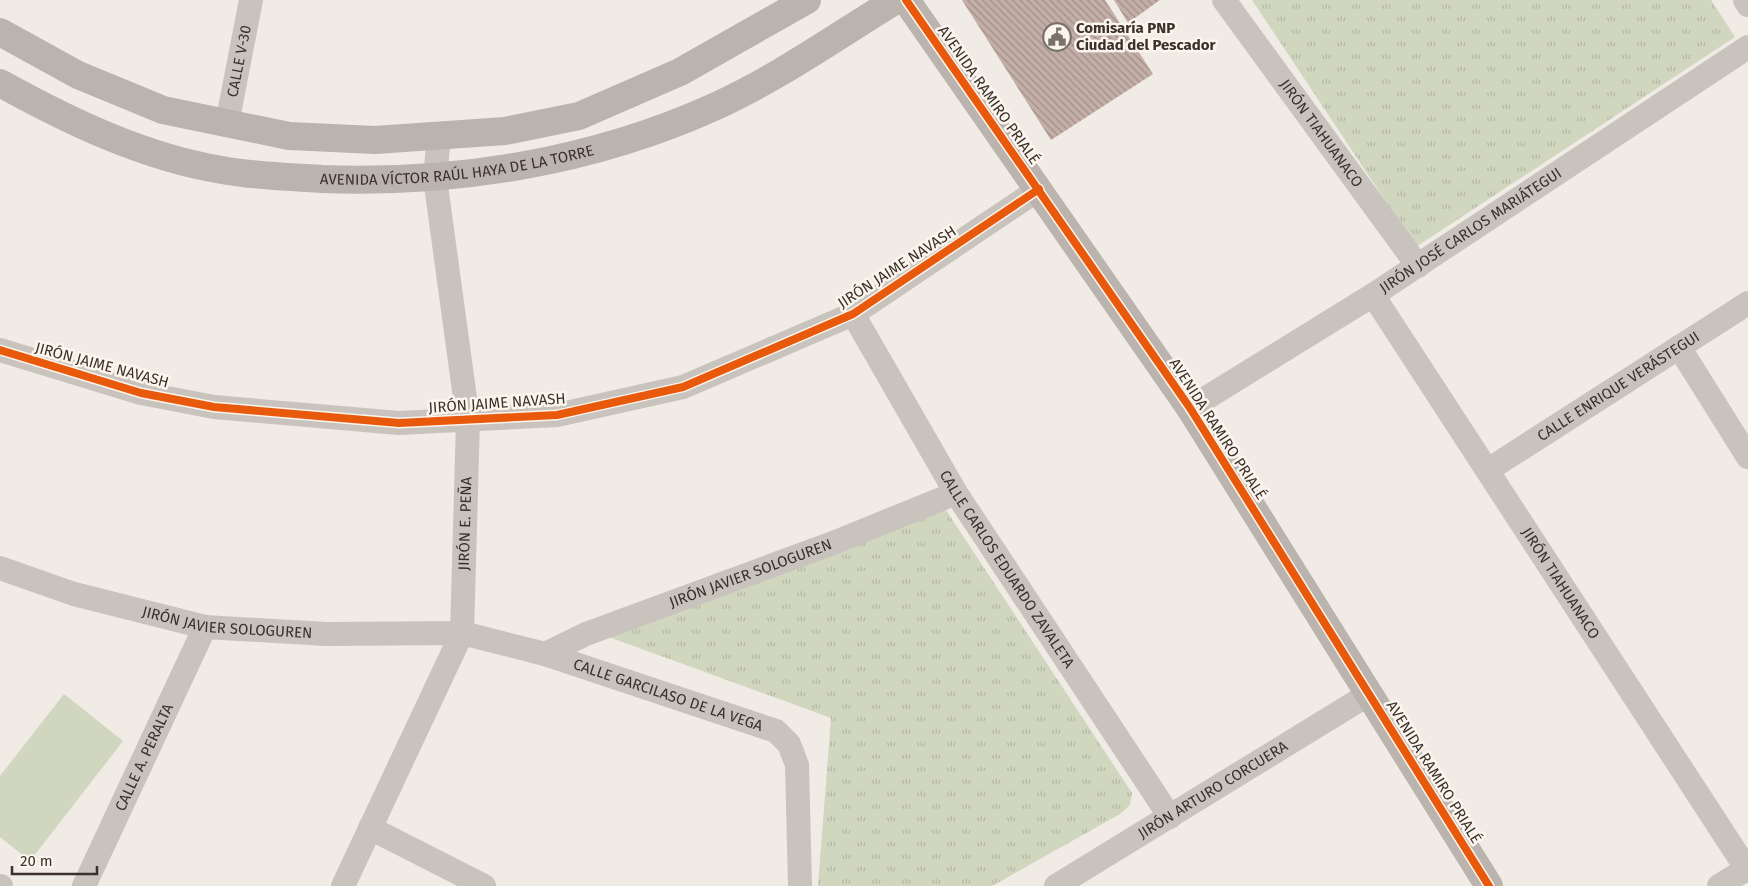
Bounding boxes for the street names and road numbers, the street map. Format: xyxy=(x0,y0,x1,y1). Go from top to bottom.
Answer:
street label: AVENIDA RAMIRO PRIALÉ xyxy=(934,22,1044,168)
street label: CALLE V-30 xyxy=(223,24,255,99)
street label: JIRÓN TIAHUANACO xyxy=(1276,76,1367,191)
street label: AVENIDA VÍCTOR RAÚL HAYA DE LA TORRE xyxy=(320,141,596,189)
street label: JIRÓN JOSÉ CARLOS MARIÁTEGUI xyxy=(1376,164,1565,297)
street label: JIRÓN JAIME NAVASH xyxy=(834,222,960,312)
street label: CALLE ENRIQUE VERÁSTEGUI xyxy=(1534,327,1703,445)
street label: JIRÓN JAIME NAVASH xyxy=(33,339,171,391)
street label: AVENIDA RAMIRO PRIALÉ xyxy=(1166,355,1270,503)
street label: JIRÓN JAIME NAVASH xyxy=(428,389,566,417)
street label: CALLE CARLOS EDUARDO ZAVALETA xyxy=(936,467,1078,672)
street label: JIRÓN E. PEÑA xyxy=(455,476,475,571)
street label: JIRÓN TIAHUANACO xyxy=(1518,524,1603,642)
street label: JIRÓN JAVIER SOLOGUREN xyxy=(667,535,834,612)
street label: JIRÓN JAVIER SOLOGUREN xyxy=(140,603,313,642)
street label: CALLE GARCILASO DE LA VEGA xyxy=(571,655,765,735)
street label: AVENIDA RAMIRO PRIALÉ xyxy=(1383,697,1485,847)
street label: CALLE A. PERALTA xyxy=(111,700,177,814)
street label: JIRÓN ARTURO CORCUERA xyxy=(1135,737,1291,843)

